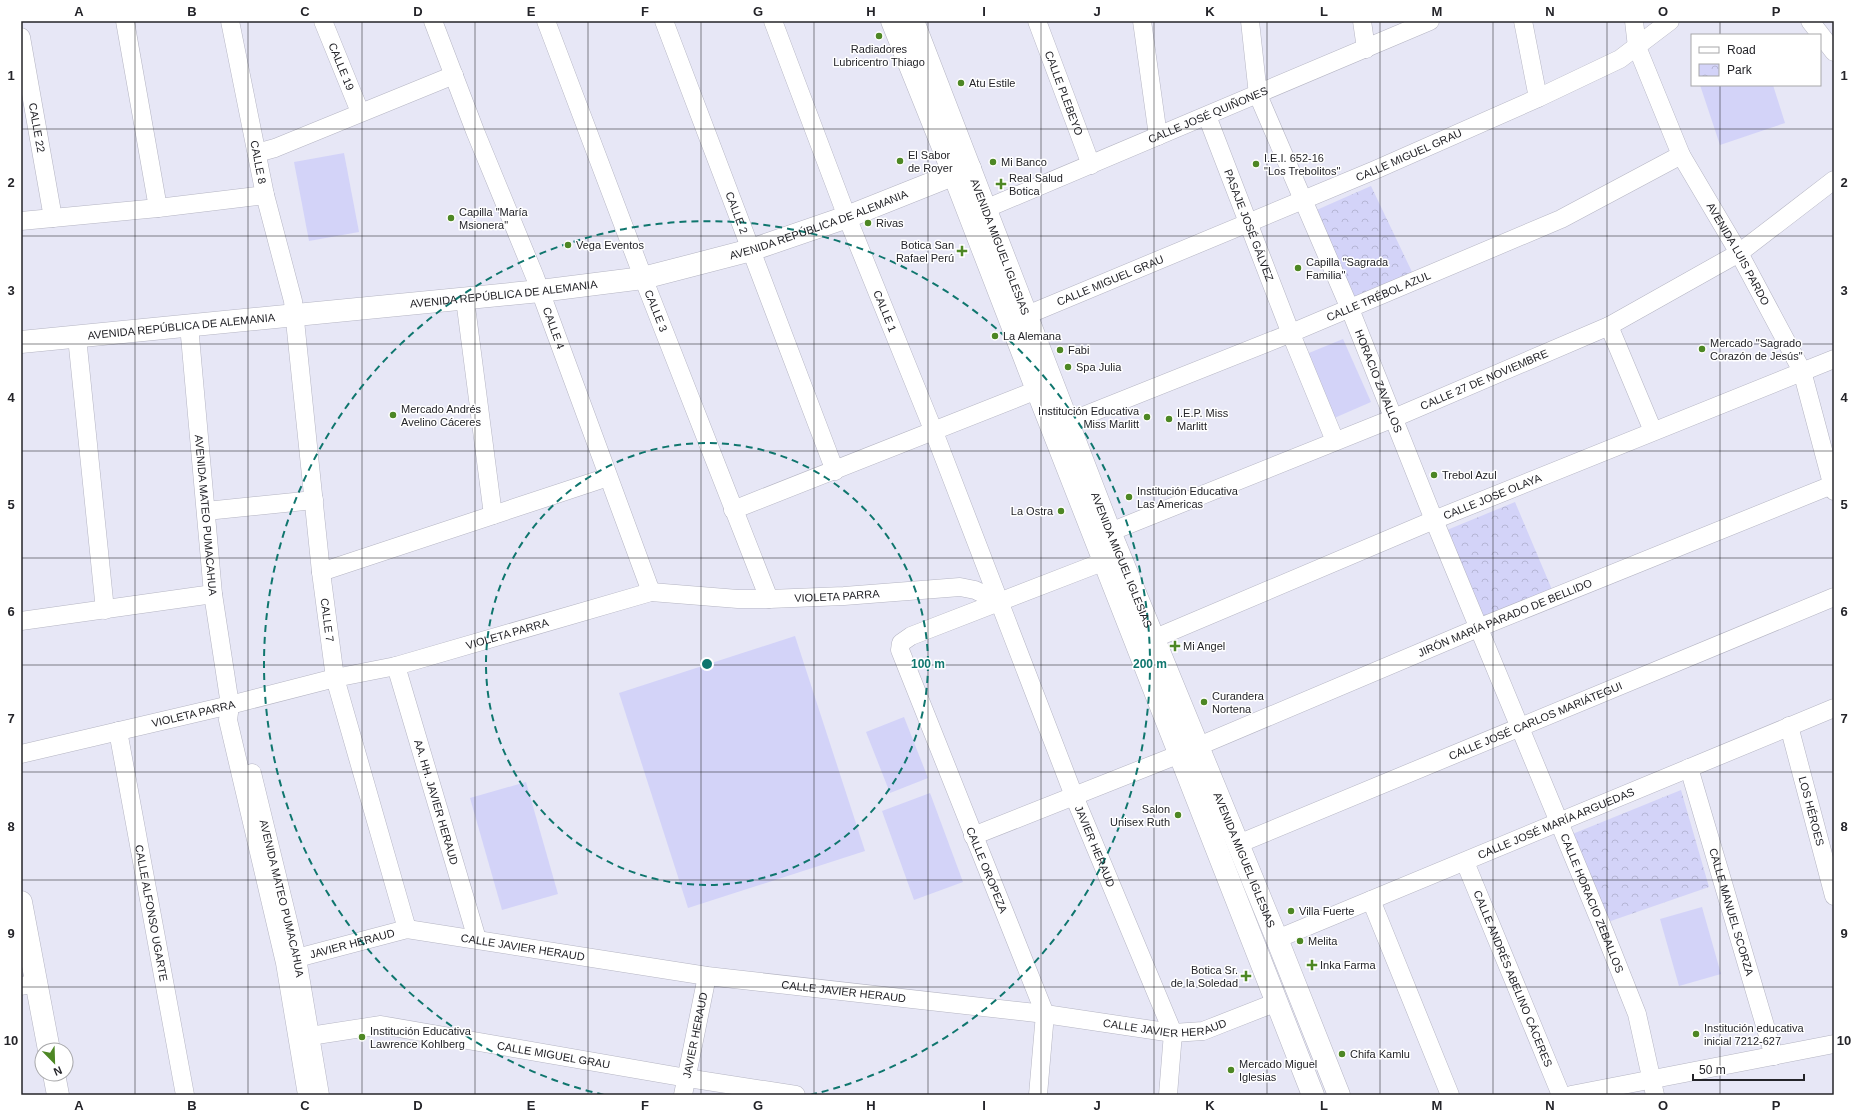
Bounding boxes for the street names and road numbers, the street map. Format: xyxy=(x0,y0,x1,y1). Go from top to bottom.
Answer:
street label: CALLE 19 xyxy=(326,41,356,92)
street label: CALLE PLEBEYO xyxy=(1043,49,1085,137)
street label: CALLE JOSÉ QUIÑONES xyxy=(1146,84,1269,145)
street label: CALLE 22 xyxy=(27,102,47,153)
street label: CALLE MIGUEL GRAU xyxy=(1354,126,1464,183)
street label: CALLE 8 xyxy=(248,139,269,185)
street label: PASAJE JOSÉ GÁLVEZ xyxy=(1222,168,1276,283)
street label: AVENIDA MIGUEL IGLESIAS xyxy=(968,177,1032,317)
street label: AVENIDA REPÚBLICA DE ALEMANIA xyxy=(728,187,910,261)
street label: CALLE 2 xyxy=(723,190,750,235)
street label: AVENIDA LUIS PARDO xyxy=(1704,200,1772,308)
street label: CALLE MIGUEL GRAU xyxy=(1055,253,1165,308)
street label: CALLE TRÉBOL AZUL xyxy=(1325,269,1432,323)
street label: AVENIDA REPÚBLICA DE ALEMANIA xyxy=(409,278,599,310)
street label: CALLE 3 xyxy=(642,288,670,333)
street label: CALLE 1 xyxy=(871,288,899,334)
street label: CALLE 4 xyxy=(541,305,567,351)
street label: AVENIDA REPÚBLICA DE ALEMANIA xyxy=(87,311,276,341)
street label: HORACIO ZAVALLOS xyxy=(1353,328,1405,434)
street label: CALLE 27 DE NOVIEMBRE xyxy=(1418,347,1550,412)
street label: AVENIDA MATEO PUMACAHUA xyxy=(193,434,219,597)
street label: CALLE JOSE OLAYA xyxy=(1441,471,1544,522)
street label: AVENIDA MIGUEL IGLESIAS xyxy=(1089,490,1155,629)
street label: JIRÓN MARÍA PARADO DE BELLIDO xyxy=(1416,576,1594,659)
street label: VIOLETA PARRA xyxy=(794,587,881,604)
street label: CALLE 7 xyxy=(319,597,336,643)
street label: VIOLETA PARRA xyxy=(465,616,550,651)
street label: CALLE JOSÉ CARLOS MARIÁTEGUI xyxy=(1447,679,1624,762)
street label: VIOLETA PARRA xyxy=(150,698,237,729)
street label: AA. HH. JAVIER HERAUD xyxy=(412,738,461,866)
street label: LOS HÉROES xyxy=(1797,775,1826,847)
street label: CALLE JOSÉ MARÍA ARGUEDAS xyxy=(1476,786,1636,861)
street label: AVENIDA MIGUEL IGLESIAS xyxy=(1211,790,1278,929)
street label: JAVIER HERAUD xyxy=(1073,804,1117,889)
street label: AVENIDA MATEO PUMACAHUA xyxy=(258,818,306,979)
street label: CALLE OROPEZA xyxy=(964,825,1010,915)
street label: CALLE HORACIO ZEBALLOS xyxy=(1558,832,1626,974)
street label: CALLE ALFONSO UGARTE xyxy=(133,844,170,982)
street label: CALLE MANUEL SCORZA xyxy=(1707,847,1756,978)
street label: CALLE ANDRÉS ABELINO CÁCERES xyxy=(1471,889,1555,1068)
street label: JAVIER HERAUD xyxy=(308,927,396,960)
street label: CALLE JAVIER HERAUD xyxy=(460,932,586,963)
street label: CALLE JAVIER HERAUD xyxy=(781,978,907,1004)
street label: JAVIER HERAUD xyxy=(681,991,710,1079)
street label: CALLE JAVIER HERAUD xyxy=(1102,1016,1228,1039)
street label: CALLE MIGUEL GRAU xyxy=(496,1039,611,1071)

